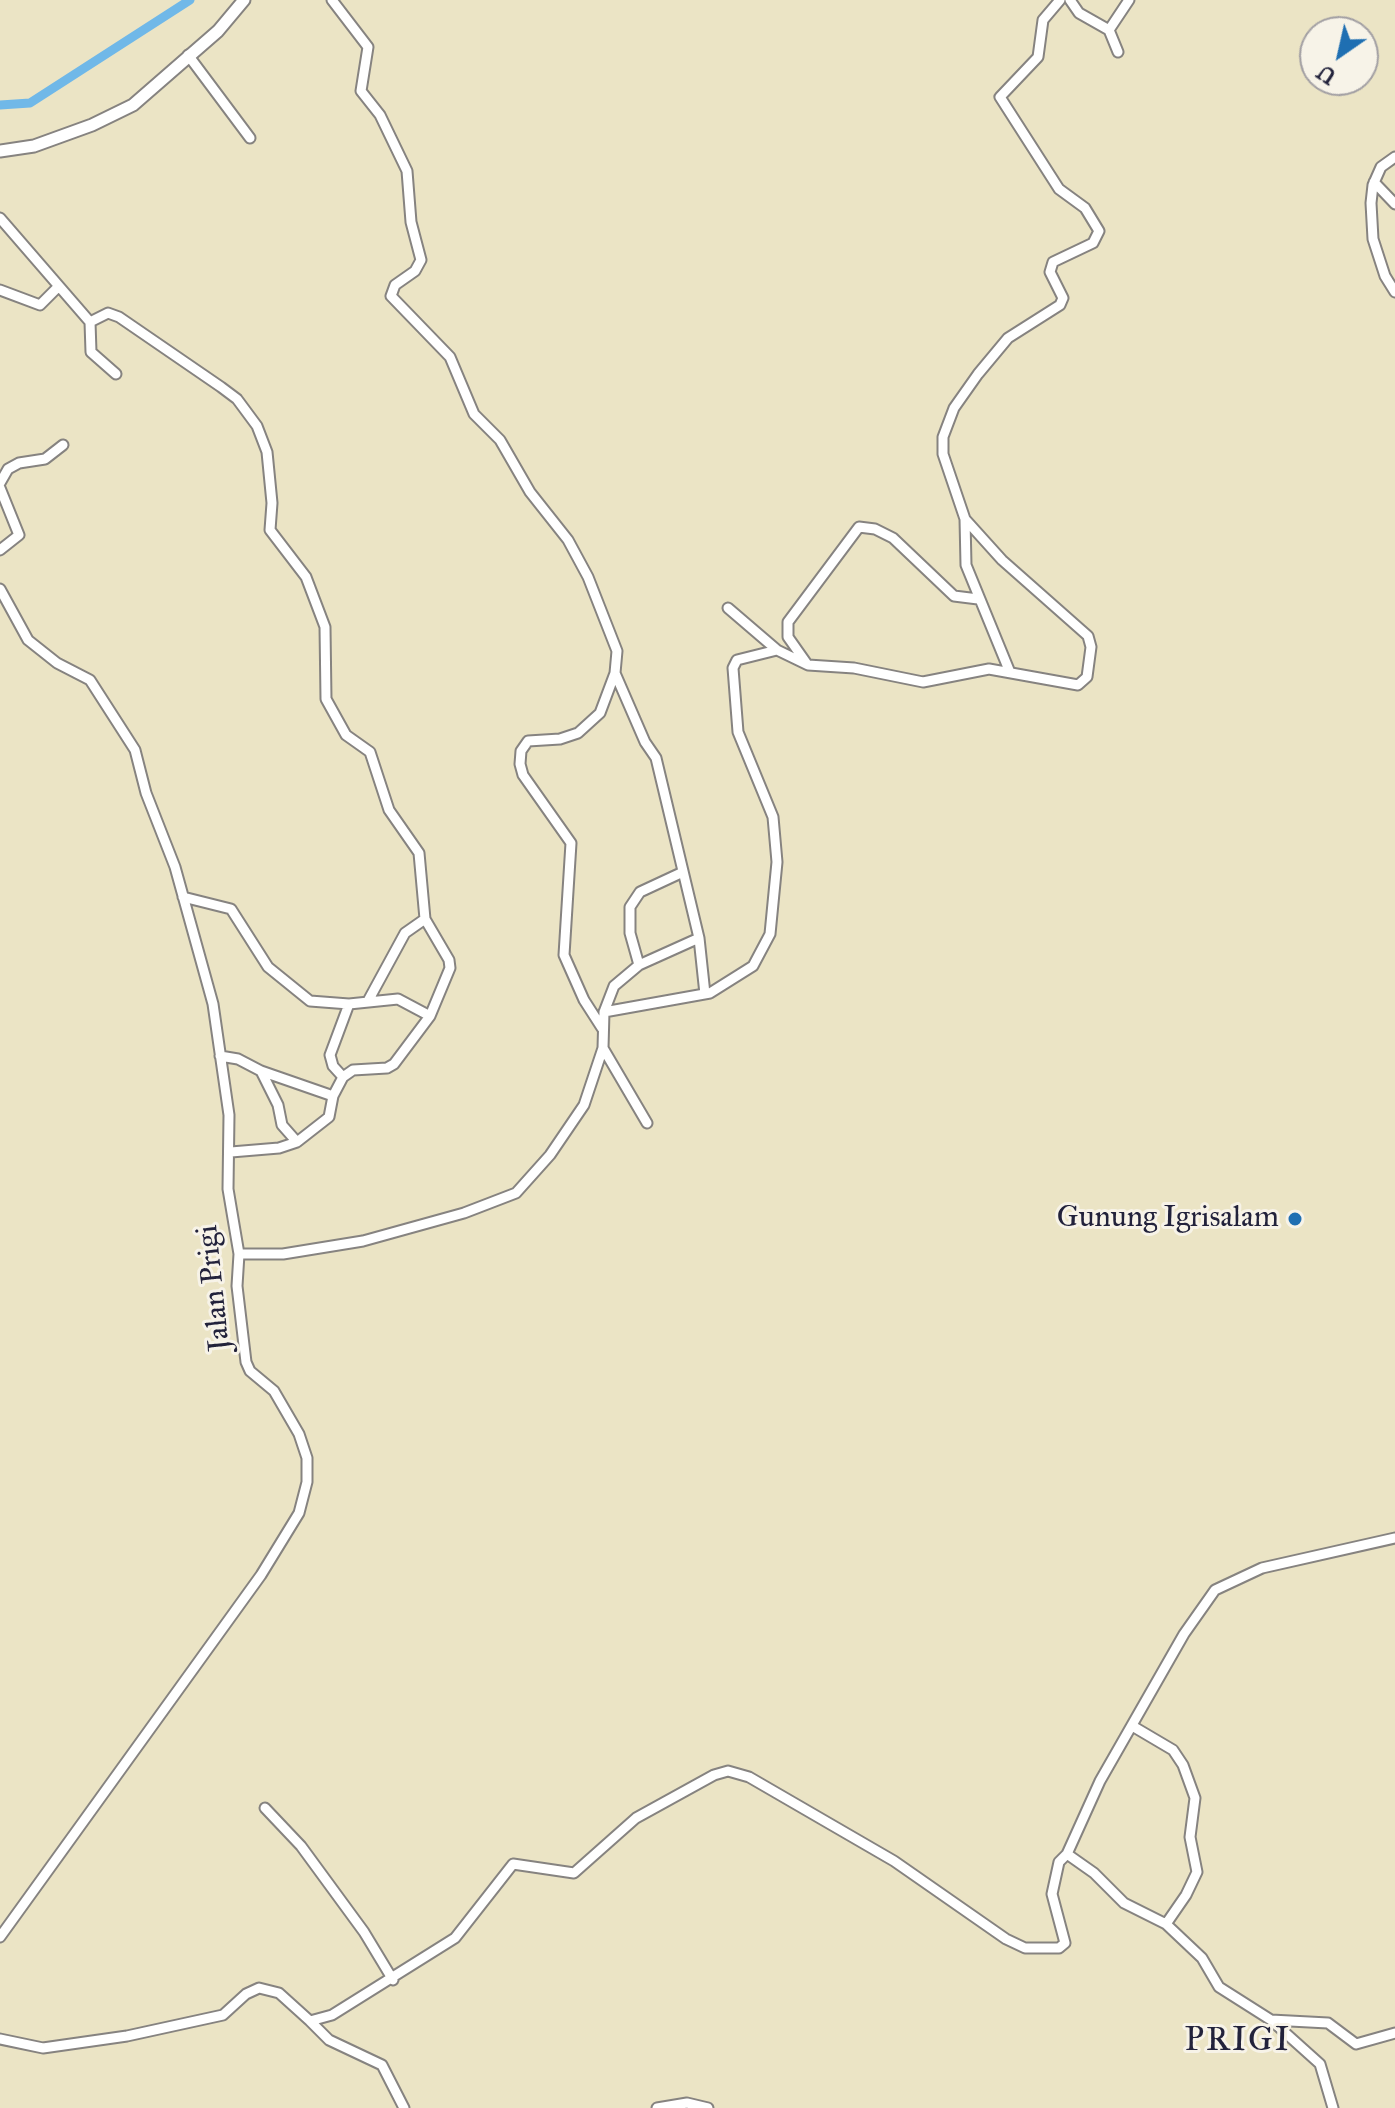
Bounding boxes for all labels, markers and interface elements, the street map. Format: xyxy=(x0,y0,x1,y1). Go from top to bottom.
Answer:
north arrow xyxy=(1299,16,1379,96)
text: U xyxy=(1312,59,1341,91)
place label: Gunung Igrisalam xyxy=(1057,1201,1279,1237)
marker: Gunung Igrisalam xyxy=(1286,1210,1304,1228)
street label: Jalan Prigi xyxy=(190,1223,240,1353)
district label: PRIGI xyxy=(1185,2022,1291,2062)

